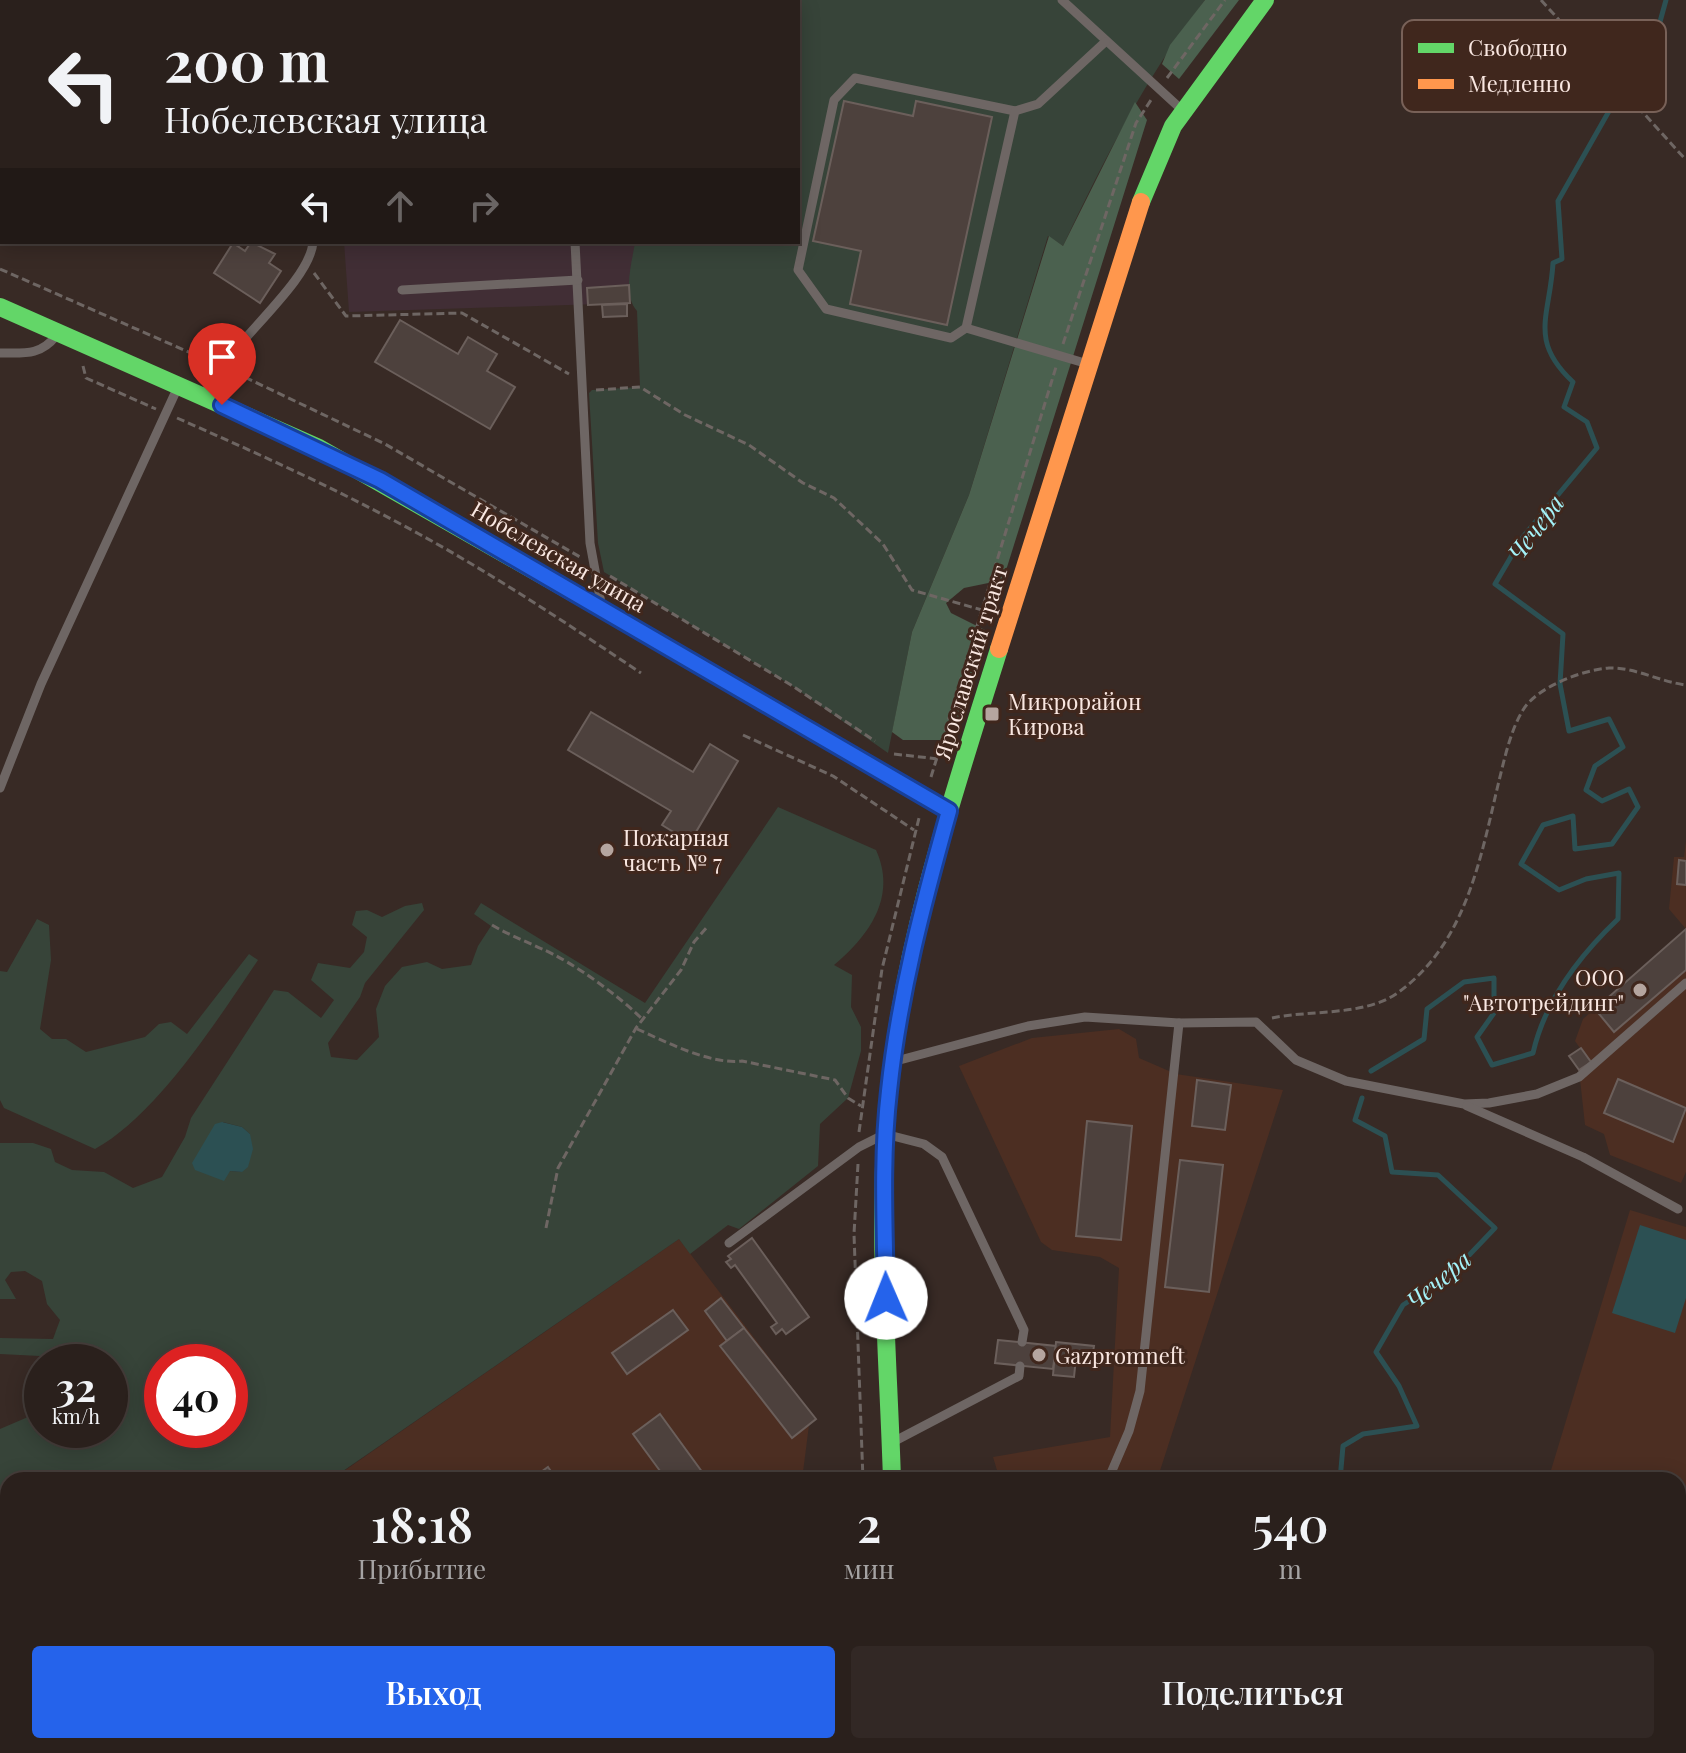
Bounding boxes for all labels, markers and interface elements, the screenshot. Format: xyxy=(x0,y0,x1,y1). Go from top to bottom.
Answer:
legend xyxy=(1402,20,1666,112)
text: 200 m xyxy=(164,22,329,97)
icon: left xyxy=(32,32,136,136)
text: Свободно xyxy=(1468,32,1567,62)
text: Медленно xyxy=(1468,68,1571,98)
text: Нобелевская улица xyxy=(164,94,488,142)
icon: left xyxy=(294,184,338,228)
icon: ahead xyxy=(378,184,422,228)
icon: right xyxy=(462,184,506,228)
pin xyxy=(188,323,256,405)
icon: arrive xyxy=(200,335,244,379)
water label: Чечера xyxy=(1500,487,1570,567)
street label: Нобелевская улица xyxy=(466,494,652,618)
street label: Ярославский тракт xyxy=(926,561,1014,764)
place label: Микрорайон Кирова xyxy=(1008,686,1141,741)
marker: Микрорайон Кирова xyxy=(983,705,1001,723)
place label: Пожарная часть № 7 xyxy=(623,822,729,877)
marker: Пожарная часть № 7 xyxy=(598,841,616,859)
place label: ООО "Автотрейдинг" xyxy=(1463,962,1624,1017)
marker: ООО "Автотрейдинг" xyxy=(1631,981,1649,999)
water label: Чечера xyxy=(1399,1243,1477,1315)
position arrow xyxy=(844,1256,928,1340)
place label: Gazpromneft xyxy=(1055,1340,1186,1370)
speed limit sign: 40 xyxy=(144,1344,248,1448)
marker: Gazpromneft xyxy=(1030,1346,1048,1364)
text: 32 xyxy=(56,1359,96,1412)
text: km/h xyxy=(52,1402,100,1429)
text: 18:18 xyxy=(371,1491,473,1555)
text: 2 xyxy=(857,1491,881,1555)
text: 540 xyxy=(1252,1491,1328,1555)
text: Прибытие xyxy=(358,1551,486,1586)
text: мин xyxy=(844,1551,894,1586)
text: m xyxy=(1279,1551,1302,1586)
button: Выход xyxy=(32,1646,835,1738)
button: Поделиться xyxy=(851,1646,1654,1738)

